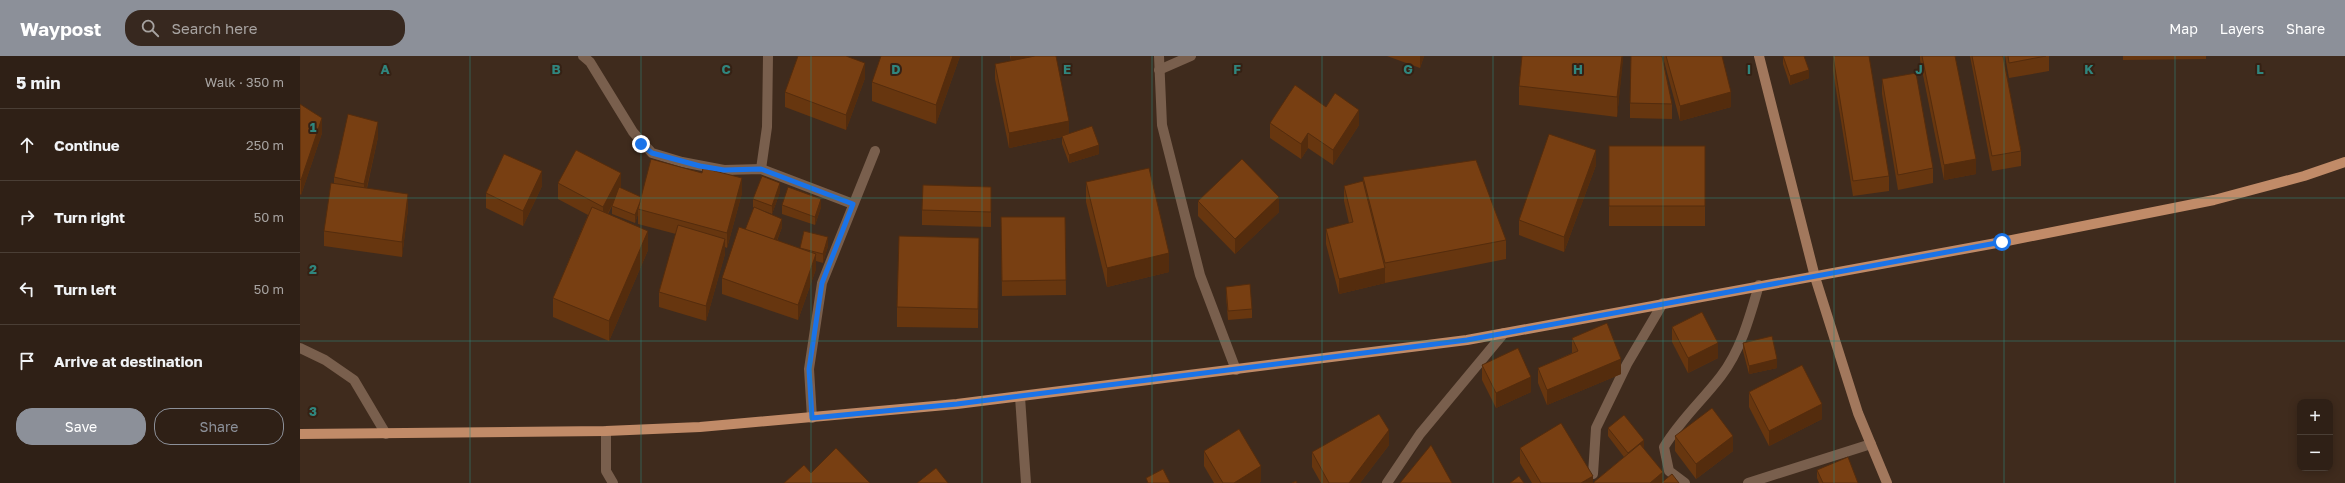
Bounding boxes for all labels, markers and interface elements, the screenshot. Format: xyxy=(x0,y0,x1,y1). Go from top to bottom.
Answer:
search box xyxy=(125,10,405,46)
text: Waypost xyxy=(20,17,101,40)
icon: search xyxy=(139,17,161,39)
text: Search here xyxy=(171,19,257,37)
text: Map xyxy=(2169,20,2198,37)
text: Layers xyxy=(2220,20,2264,37)
text: Share xyxy=(2286,20,2325,37)
text: A xyxy=(380,61,390,77)
text: B xyxy=(551,61,561,77)
text: C xyxy=(721,61,731,77)
text: D xyxy=(891,61,901,77)
text: E xyxy=(1063,61,1071,77)
text: F xyxy=(1233,61,1241,77)
text: G xyxy=(1403,61,1413,77)
text: H xyxy=(1573,61,1583,77)
text: I xyxy=(1747,61,1751,77)
text: J xyxy=(1915,61,1923,77)
text: K xyxy=(2084,61,2094,77)
text: L xyxy=(2256,61,2264,77)
text: 5 min xyxy=(16,72,60,93)
text: Walk · 350 m xyxy=(205,74,284,90)
text: 1 xyxy=(310,119,317,135)
icon: ahead xyxy=(16,134,38,156)
route end xyxy=(632,135,650,153)
text: Continue xyxy=(54,136,120,154)
text: 250 m xyxy=(246,137,284,153)
icon: right xyxy=(16,206,38,228)
text: Turn right xyxy=(54,208,125,226)
text: 50 m xyxy=(254,209,284,225)
route start xyxy=(1993,233,2011,251)
text: 2 xyxy=(309,261,317,277)
icon: left xyxy=(16,278,38,300)
text: Turn left xyxy=(54,280,116,298)
text: 50 m xyxy=(254,281,284,297)
icon: arrive xyxy=(16,350,38,372)
text: Arrive at destination xyxy=(54,352,203,370)
map controls xyxy=(2297,399,2333,471)
button: + xyxy=(2297,399,2333,435)
text: 3 xyxy=(309,403,317,419)
button: Save xyxy=(16,408,146,445)
button: Share xyxy=(154,408,284,445)
button: − xyxy=(2297,435,2333,471)

